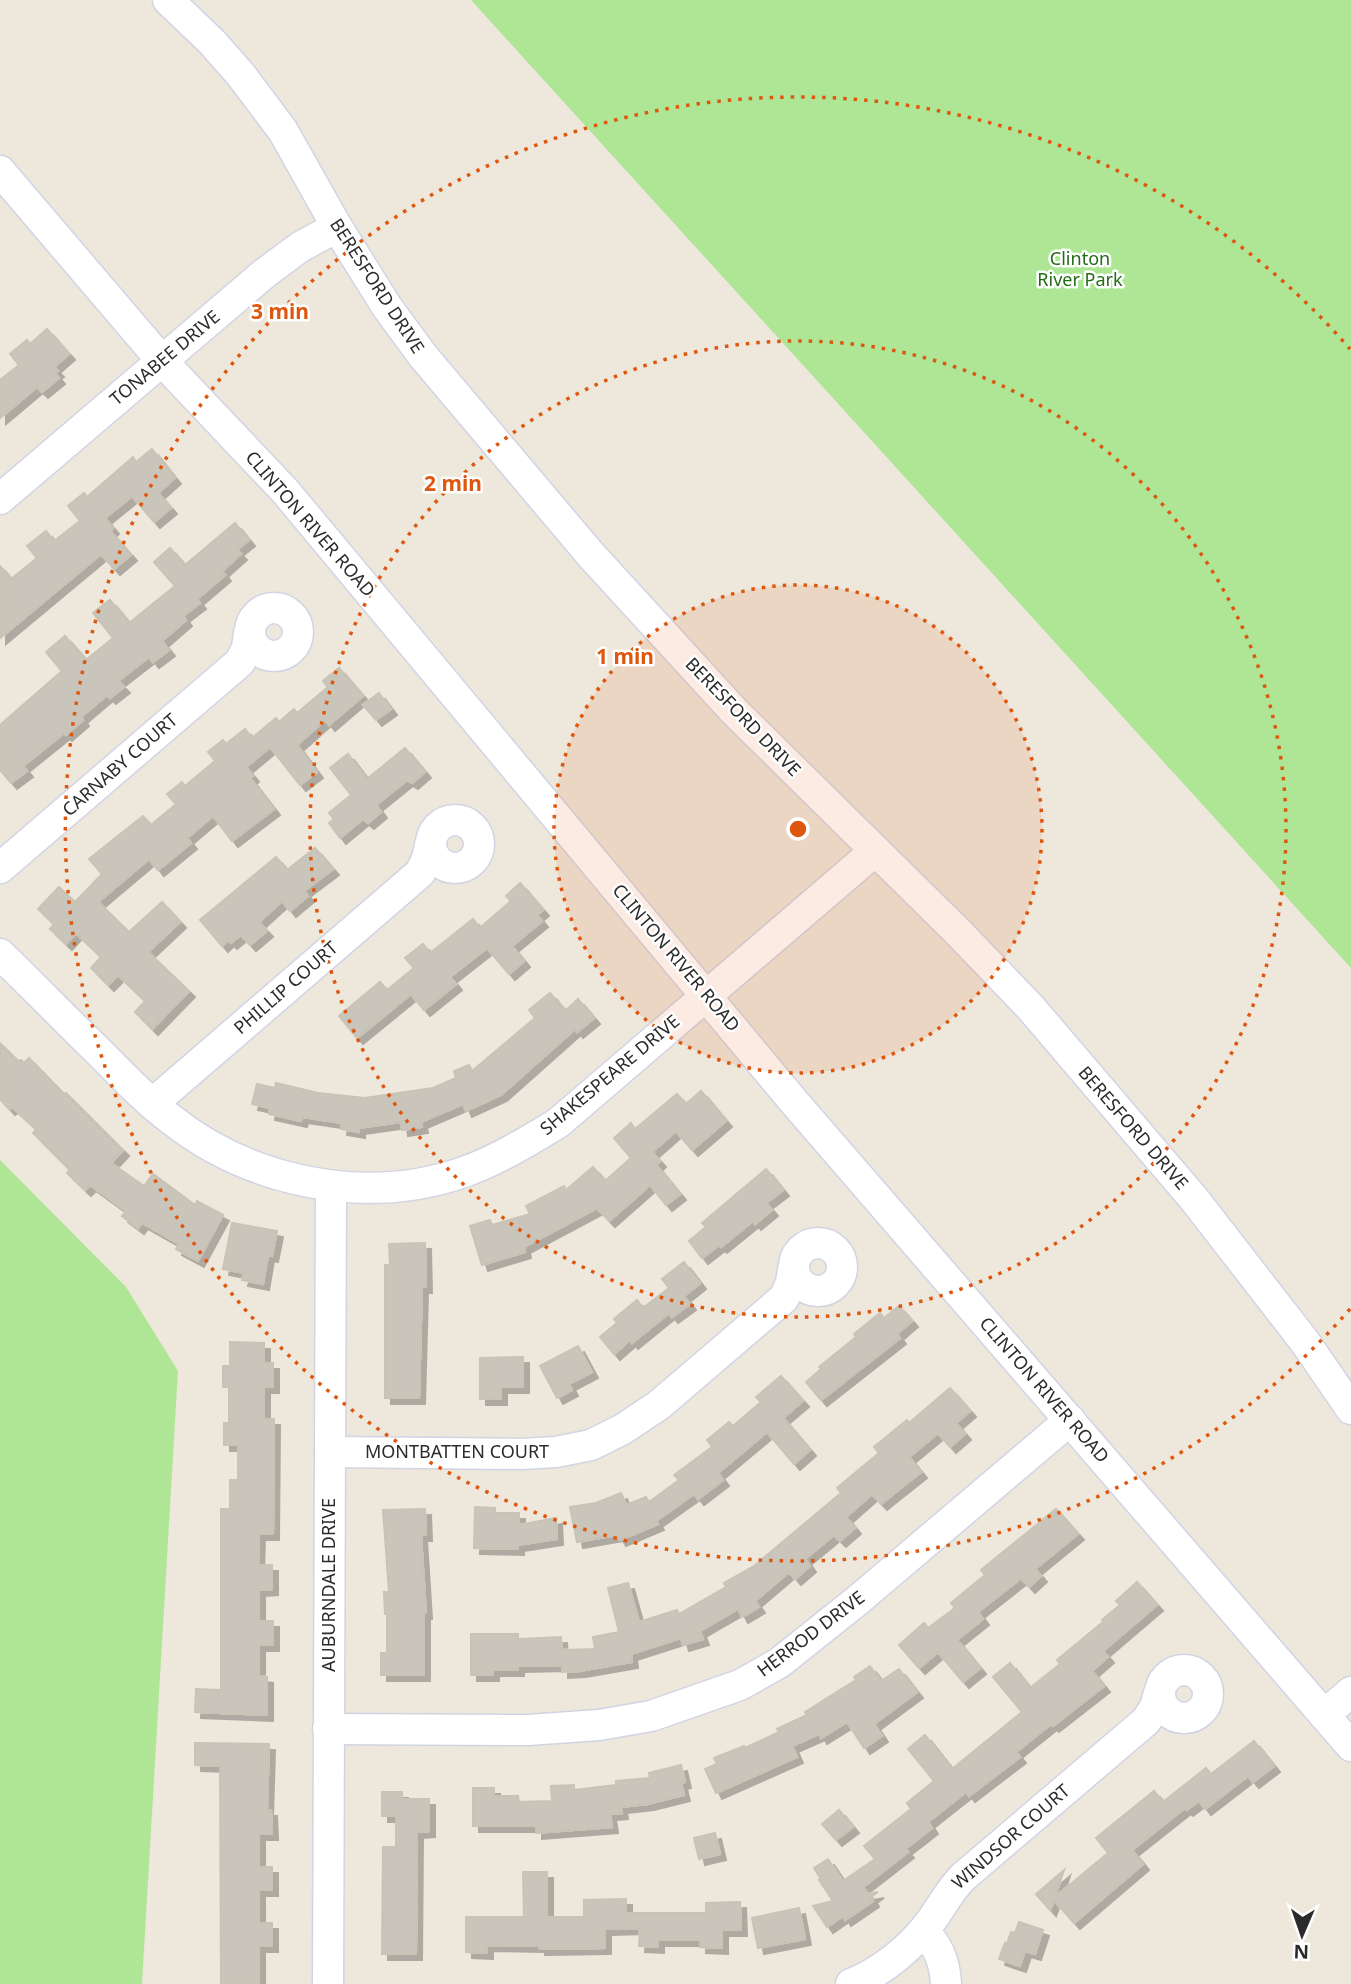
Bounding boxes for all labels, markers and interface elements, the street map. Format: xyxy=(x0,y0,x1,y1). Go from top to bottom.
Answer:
street label: BERESFORD DRIVE xyxy=(325,213,431,358)
park label: Clinton River Park xyxy=(1037,246,1123,291)
text: 3 min xyxy=(251,297,309,325)
street label: TONABEE DRIVE xyxy=(104,304,224,410)
street label: CLINTON RIVER ROAD xyxy=(241,445,381,601)
text: 2 min xyxy=(424,469,482,497)
text: 1 min xyxy=(596,642,654,670)
street label: BERESFORD DRIVE xyxy=(681,652,807,781)
street label: CARNABY COURT xyxy=(57,708,182,821)
centre of rings xyxy=(786,817,810,841)
street label: CLINTON RIVER ROAD xyxy=(608,878,746,1036)
street label: PHILLIP COURT xyxy=(228,935,342,1039)
street label: SHAKESPEARE DRIVE xyxy=(535,1009,684,1140)
street label: BERESFORD DRIVE xyxy=(1073,1060,1194,1194)
street label: CLINTON RIVER ROAD xyxy=(975,1311,1115,1467)
street label: MONTBATTEN COURT xyxy=(365,1439,549,1463)
street label: AUBURNDALE DRIVE xyxy=(316,1498,340,1672)
street label: HERROD DRIVE xyxy=(752,1585,869,1682)
street label: WINDSOR COURT xyxy=(946,1778,1074,1894)
north arrow xyxy=(1267,1900,1337,1970)
text: N xyxy=(1293,1939,1310,1965)

